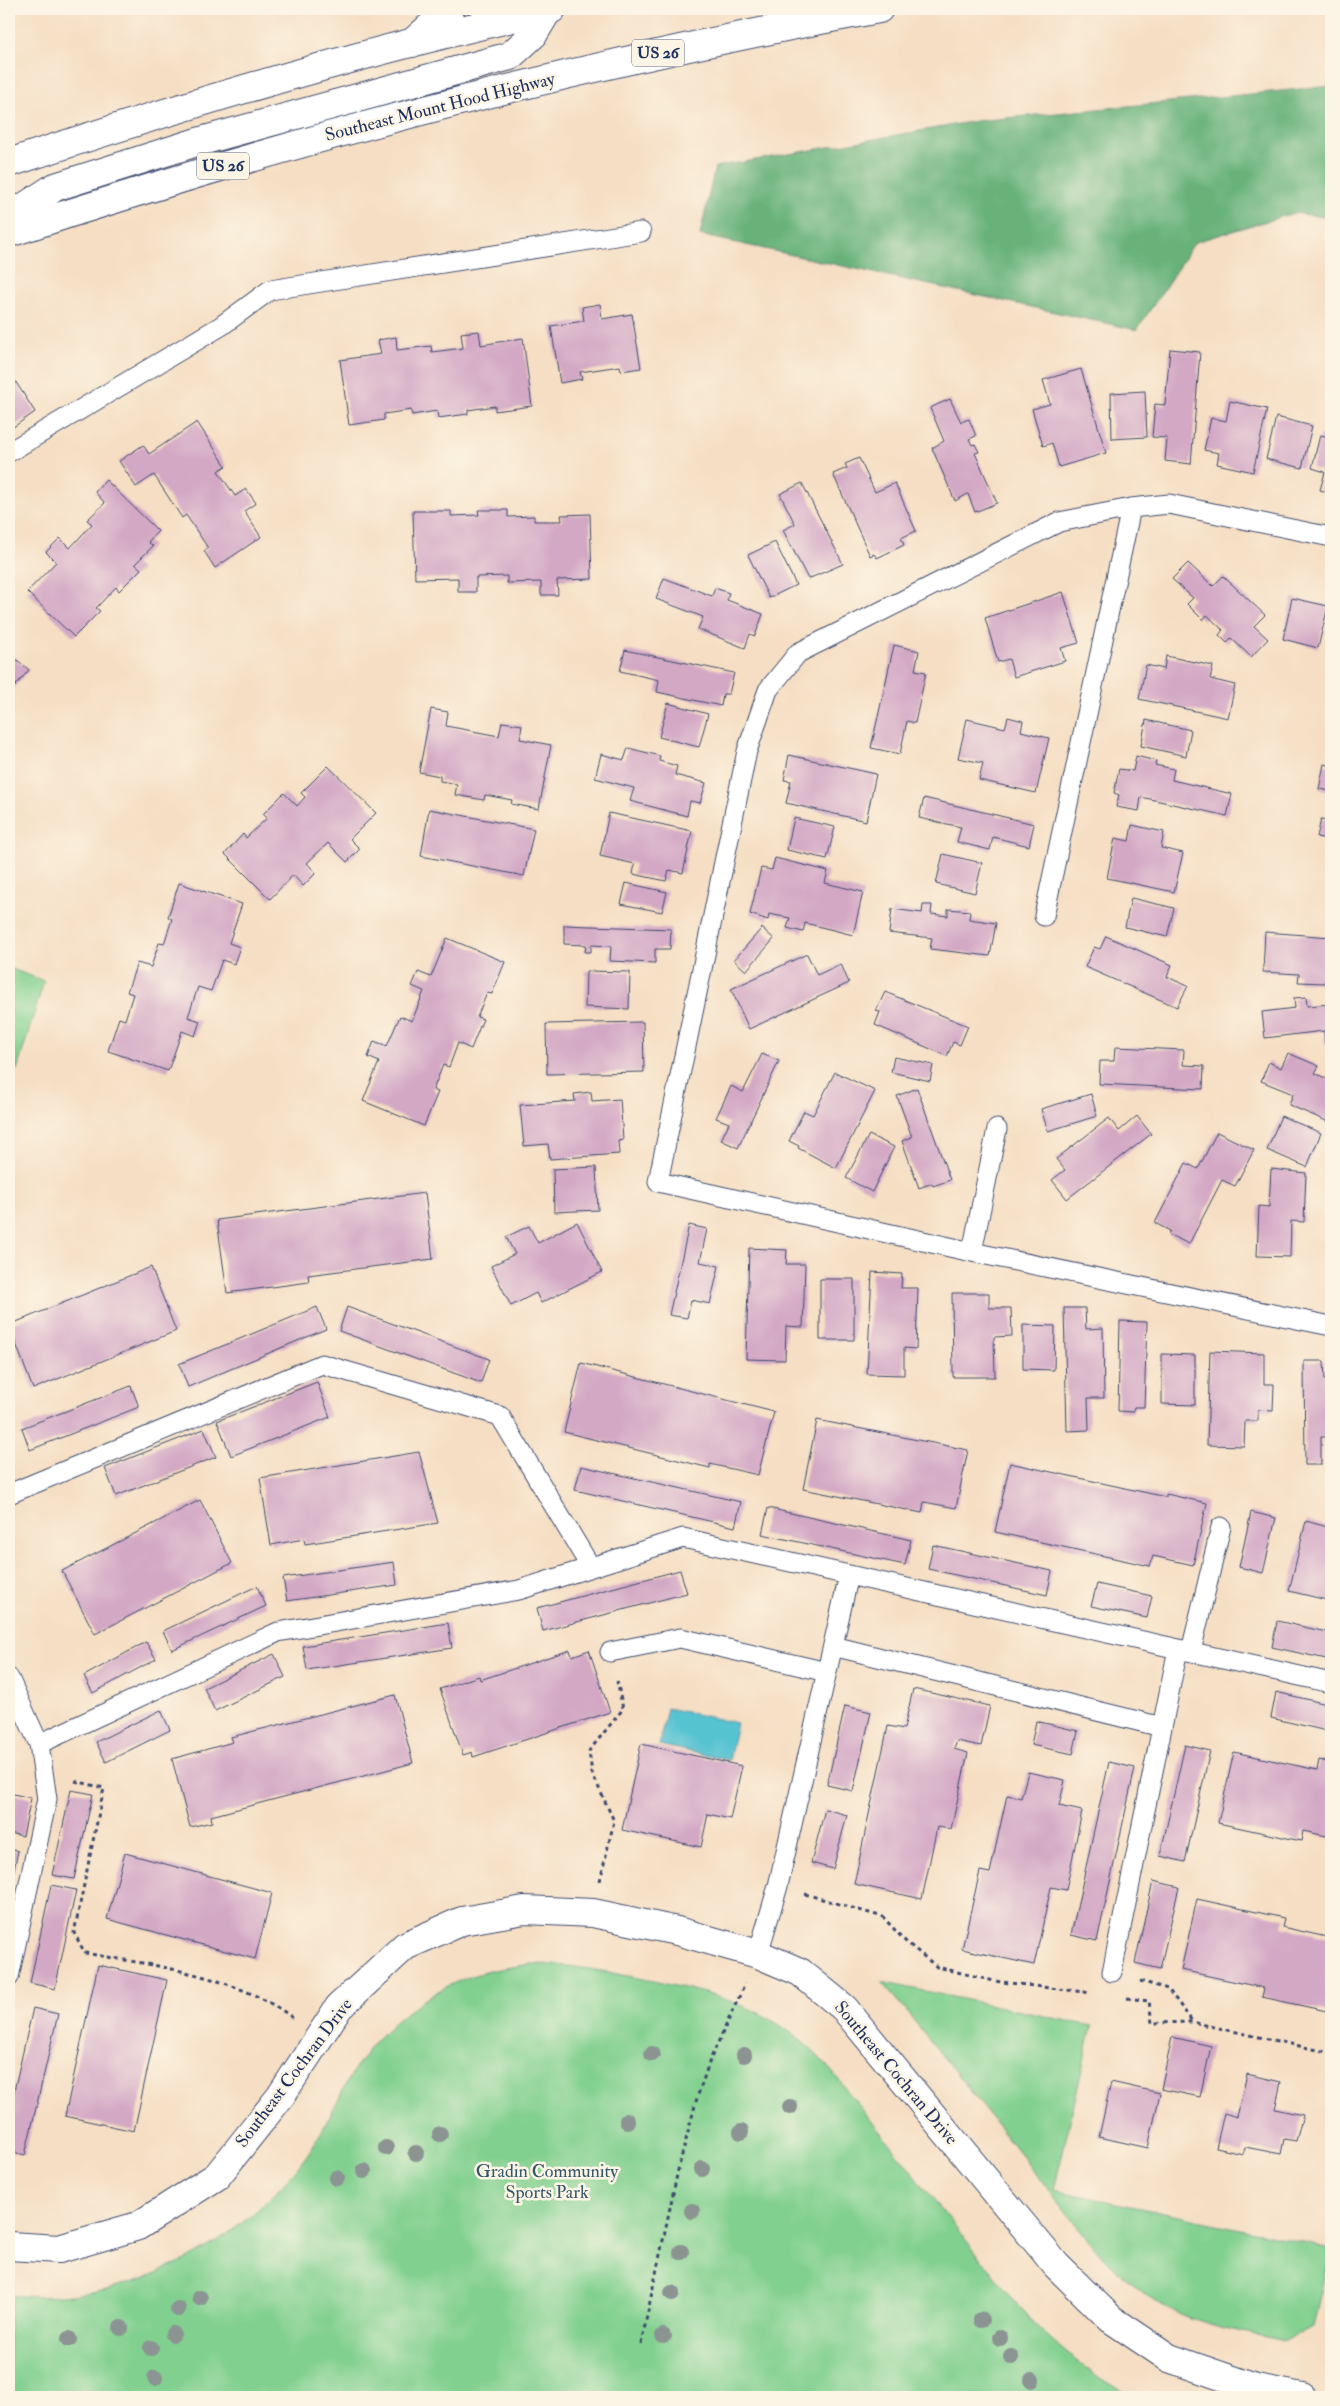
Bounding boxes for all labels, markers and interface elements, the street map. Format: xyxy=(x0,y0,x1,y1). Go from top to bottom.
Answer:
road number: US 26 xyxy=(632,40,684,66)
street label: Southeast Mount Hood Highway xyxy=(323,67,558,147)
road number: US 26 xyxy=(197,153,249,180)
street label: Southeast Cochran Drive xyxy=(230,1993,358,2152)
street label: Southeast Cochran Drive xyxy=(829,1996,963,2150)
park label: Gradin Community Sports Park xyxy=(476,2160,619,2204)

